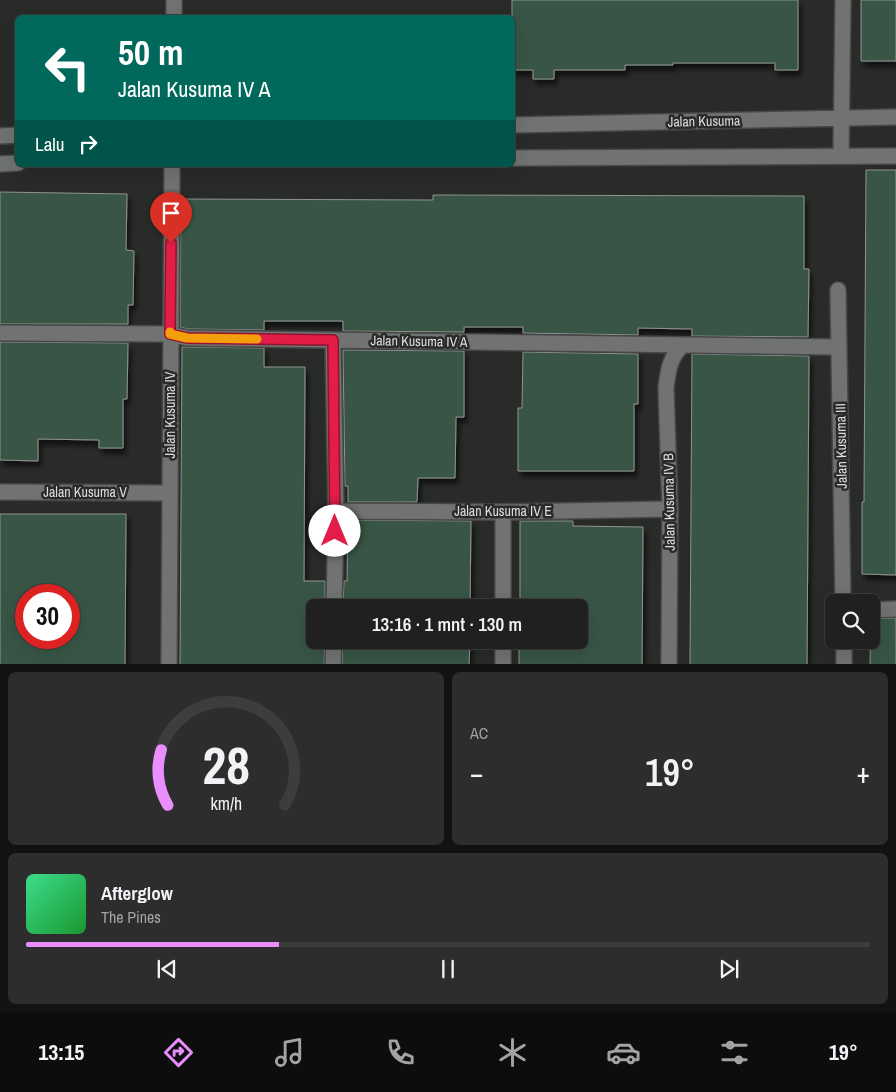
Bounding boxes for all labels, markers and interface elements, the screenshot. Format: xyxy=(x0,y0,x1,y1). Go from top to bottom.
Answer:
text: 50 m xyxy=(118,29,183,76)
icon: left xyxy=(35,35,100,100)
text: Jalan Kusuma IV A xyxy=(118,74,270,104)
street label: Jalan Kusuma xyxy=(667,111,741,131)
icon: right xyxy=(74,130,102,158)
text: Lalu xyxy=(35,131,64,157)
pin xyxy=(150,192,192,243)
icon: arrive xyxy=(157,199,185,227)
street label: Jalan Kusuma IV A xyxy=(370,331,468,351)
street label: Jalan Kusuma IV xyxy=(161,371,179,458)
street label: Jalan Kusuma III xyxy=(831,403,851,489)
street label: Jalan Kusuma IV B xyxy=(659,453,679,551)
street label: Jalan Kusuma V xyxy=(43,483,127,501)
street label: Jalan Kusuma IV E xyxy=(454,502,552,520)
position arrow xyxy=(308,504,360,556)
speed limit sign: 30 xyxy=(15,584,80,649)
map controls xyxy=(825,594,880,649)
button: search xyxy=(825,594,880,649)
text: 13:16 · 1 mnt · 130 m xyxy=(372,611,522,637)
text: AC xyxy=(470,722,488,744)
text: 28 xyxy=(202,730,250,800)
text: 19° xyxy=(645,747,695,798)
text: − xyxy=(470,754,483,792)
text: + xyxy=(857,754,870,792)
text: km/h xyxy=(210,792,242,816)
text: Afterglow xyxy=(101,880,173,906)
text: The Pines xyxy=(101,906,161,928)
icon: previous xyxy=(153,955,181,983)
icon: pause xyxy=(434,955,462,983)
icon: next xyxy=(715,955,743,983)
icon: directions xyxy=(161,1035,196,1070)
icon: music xyxy=(272,1035,307,1070)
icon: phone xyxy=(383,1035,418,1070)
icon: climate xyxy=(495,1035,530,1070)
icon: car xyxy=(606,1035,641,1070)
icon: filters xyxy=(717,1035,752,1070)
text: 13:15 xyxy=(38,1037,84,1067)
text: 19° xyxy=(829,1037,858,1067)

